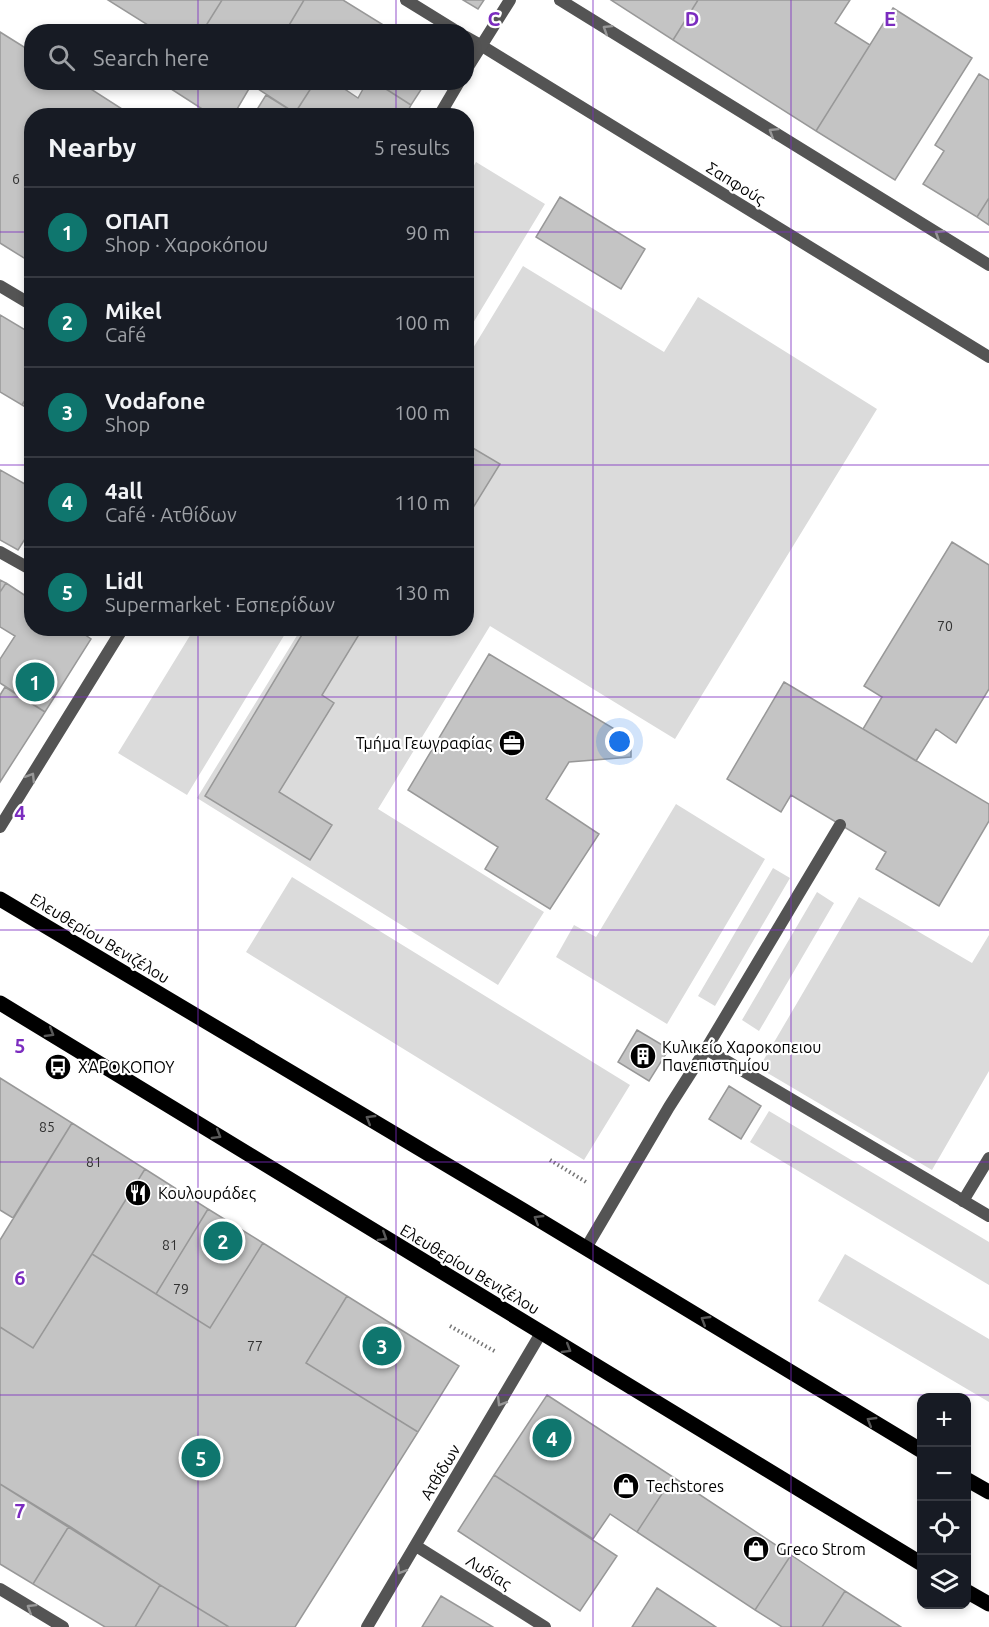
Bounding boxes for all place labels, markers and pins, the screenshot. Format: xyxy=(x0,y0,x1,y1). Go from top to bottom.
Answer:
pin: 1 xyxy=(15,660,54,704)
office icon: Τμήμα Γεωγραφίας xyxy=(497,728,527,758)
place label: Τμήμα Γεωγραφίας xyxy=(356,734,492,753)
place label: Κυλικείο Χαροκοπειου Πανεπιστημίου xyxy=(662,1038,821,1074)
building icon: Κυλικείο Χαροκοπειου Πανεπιστημίου xyxy=(628,1041,658,1071)
bus stop icon: ΧΑΡΟΚΟΠΟΥ xyxy=(43,1052,73,1082)
place label: ΧΑΡΟΚΟΠΟΥ xyxy=(78,1058,175,1076)
restaurant icon: Κουλουράδες xyxy=(123,1178,153,1208)
place label: Κουλουράδες xyxy=(158,1184,256,1203)
pin: 2 xyxy=(204,1218,242,1264)
pin: 3 xyxy=(362,1324,401,1368)
pin: 4 xyxy=(532,1416,572,1460)
pin: 5 xyxy=(182,1436,220,1480)
shop icon: Techstores xyxy=(611,1471,641,1501)
place label: Techstores xyxy=(646,1477,724,1495)
shop icon: Greco Strom xyxy=(741,1534,771,1564)
place label: Greco Strom xyxy=(776,1540,866,1558)

